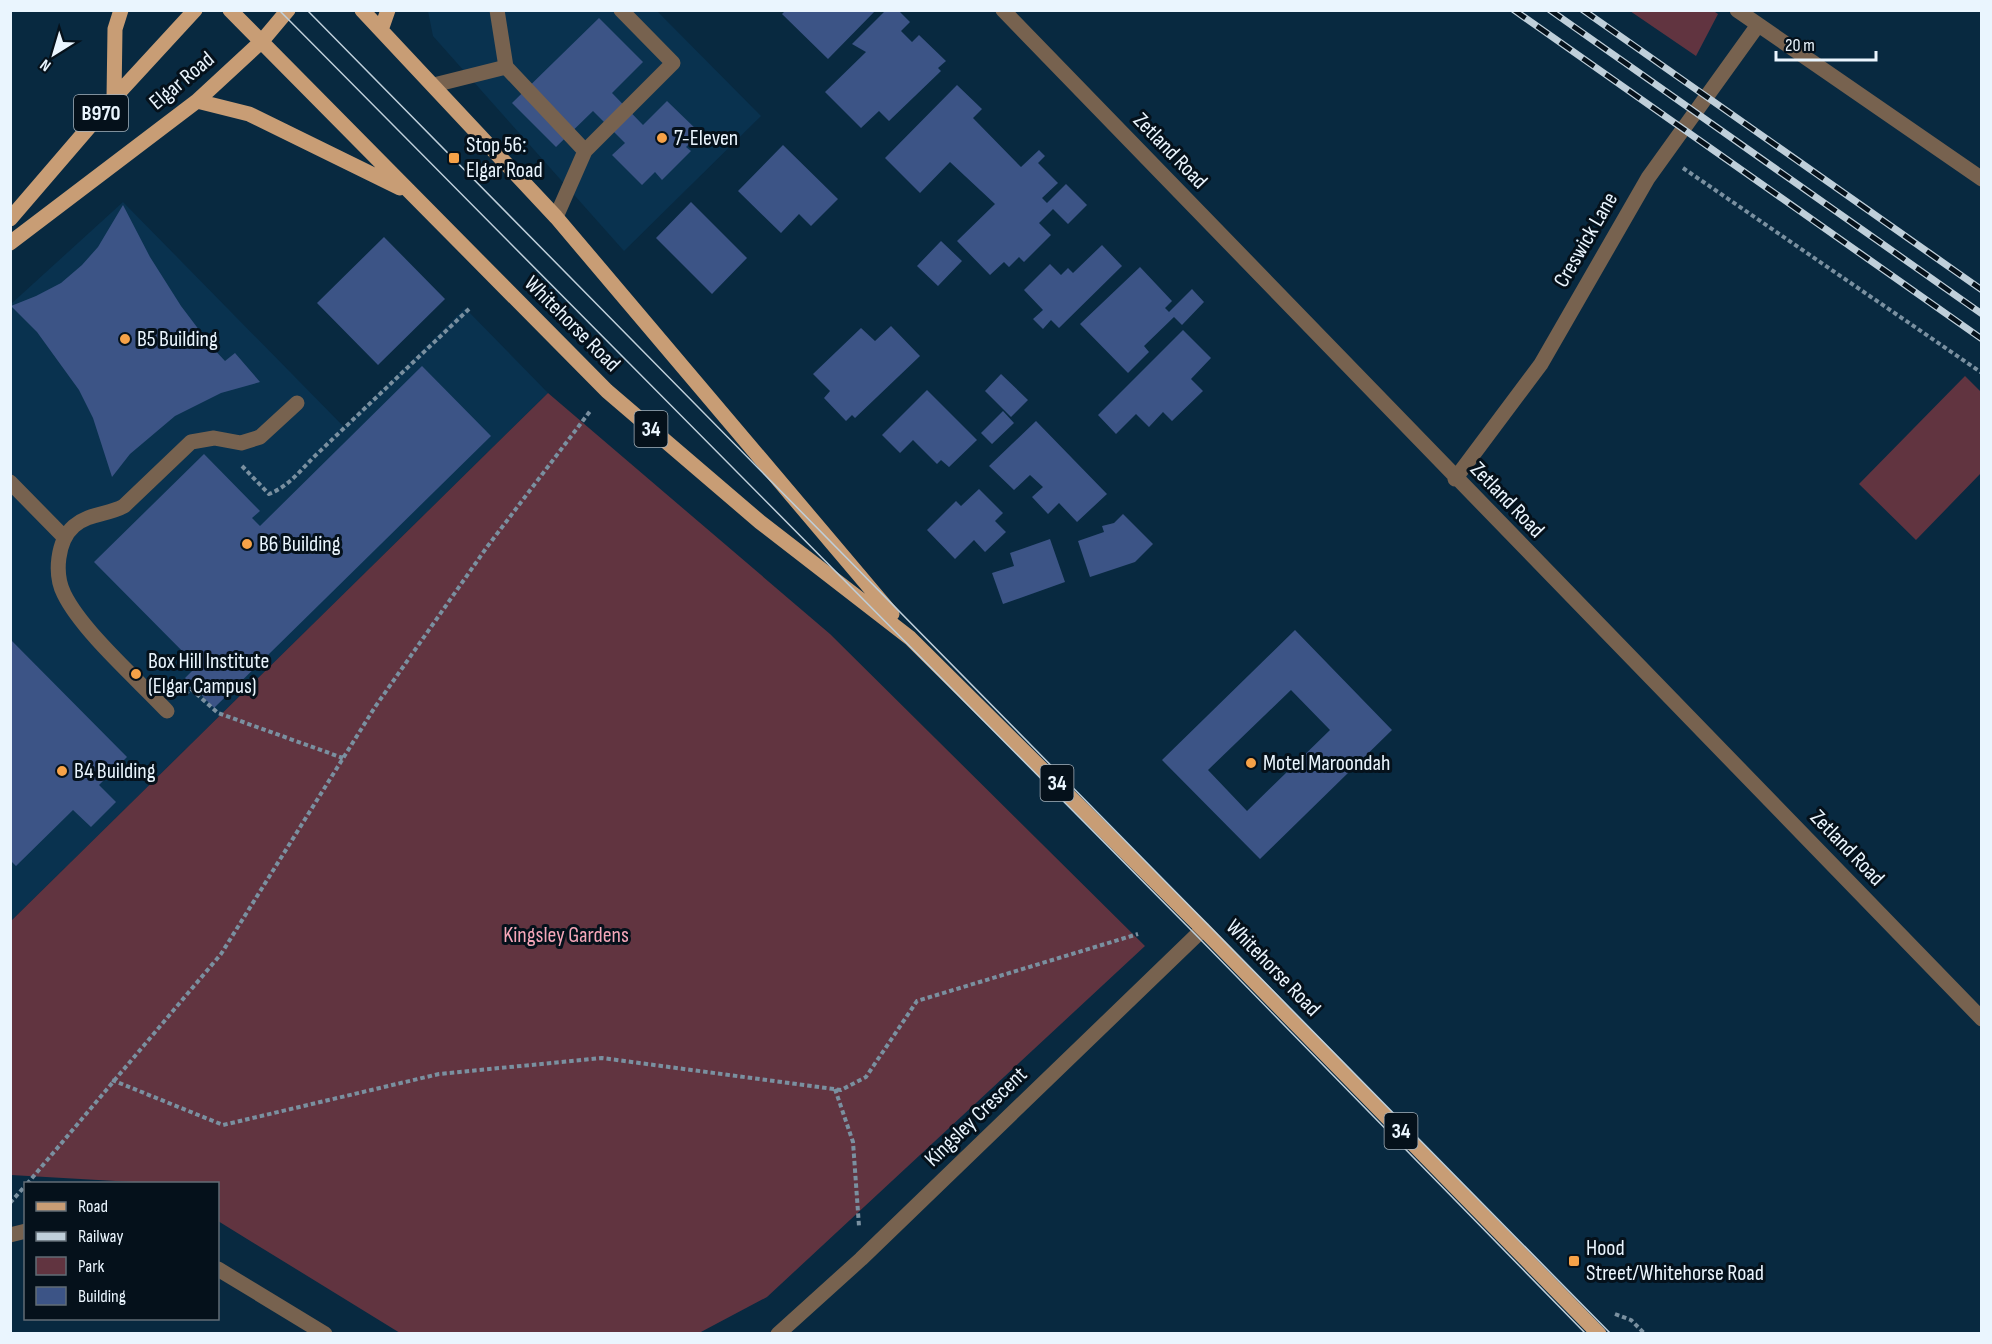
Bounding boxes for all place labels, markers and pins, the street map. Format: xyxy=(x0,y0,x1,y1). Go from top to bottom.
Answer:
place label: 7-Eleven xyxy=(674,125,738,152)
marker: 7-Eleven xyxy=(655,131,669,145)
place label: Stop 56: Elgar Road xyxy=(466,132,543,184)
marker: Stop 56: Elgar Road xyxy=(447,151,461,165)
place label: B5 Building xyxy=(137,326,218,353)
marker: B5 Building xyxy=(118,332,132,346)
place label: B6 Building xyxy=(259,531,341,558)
marker: B6 Building xyxy=(240,537,254,551)
place label: Box Hill Institute (Elgar Campus) xyxy=(148,648,269,700)
marker: Box Hill Institute (Elgar Campus) xyxy=(129,667,143,681)
place label: Motel Maroondah xyxy=(1263,750,1390,777)
marker: Motel Maroondah xyxy=(1244,756,1258,770)
place label: B4 Building xyxy=(74,758,156,785)
marker: B4 Building xyxy=(55,764,69,778)
place label: Hood Street/Whitehorse Road xyxy=(1586,1235,1764,1287)
marker: Hood Street/Whitehorse Road xyxy=(1567,1254,1581,1268)

